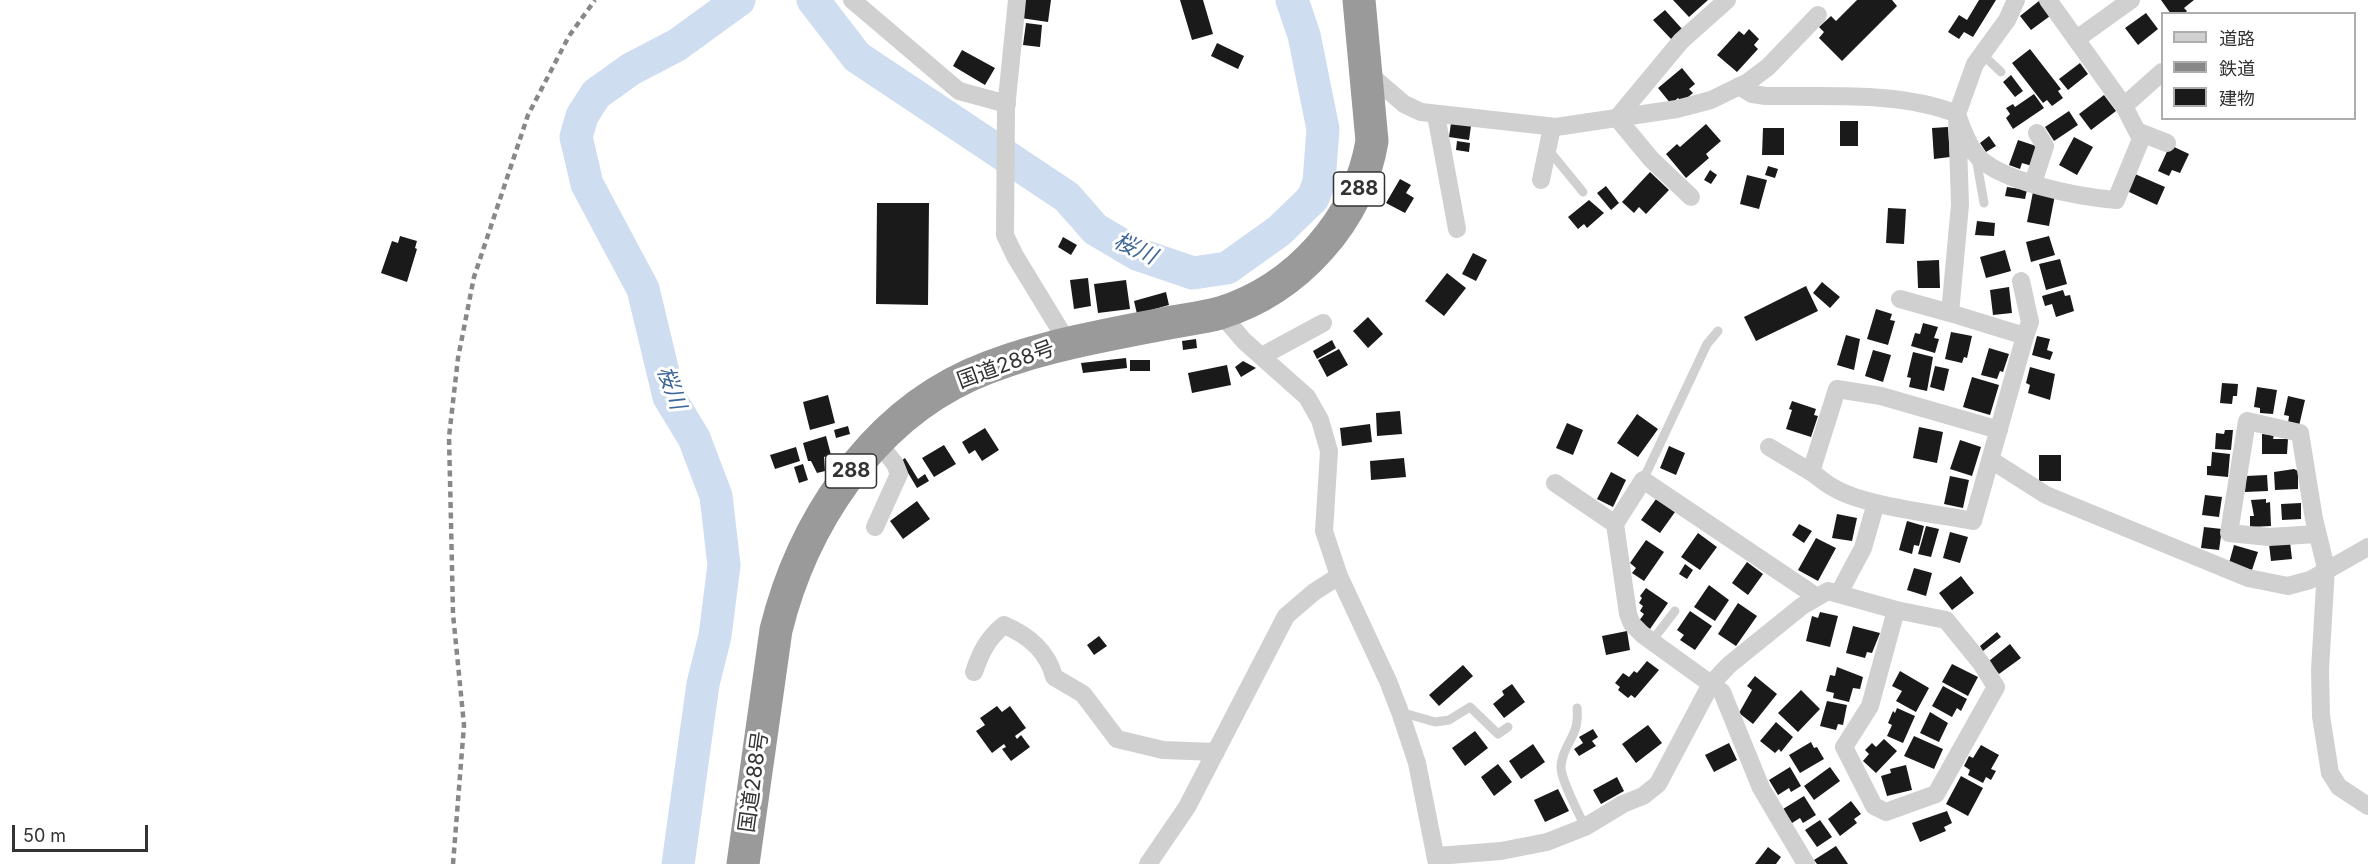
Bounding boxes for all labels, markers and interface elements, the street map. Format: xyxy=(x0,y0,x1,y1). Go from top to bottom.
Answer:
legend xyxy=(2161,12,2356,120)
text: 道路 xyxy=(2219,28,2255,49)
text: 鉄道 xyxy=(2219,58,2255,79)
text: 建物 xyxy=(2219,88,2255,109)
road number: 288 xyxy=(1334,172,1384,206)
water label: 桜川 xyxy=(1109,228,1161,270)
street label: 国道288号 xyxy=(954,336,1058,394)
water label: 桜川 xyxy=(651,363,691,413)
road number: 288 xyxy=(826,454,876,488)
street label: 国道288号 xyxy=(734,730,774,834)
scale bar xyxy=(15,813,152,851)
text: 50 m xyxy=(23,825,66,846)

